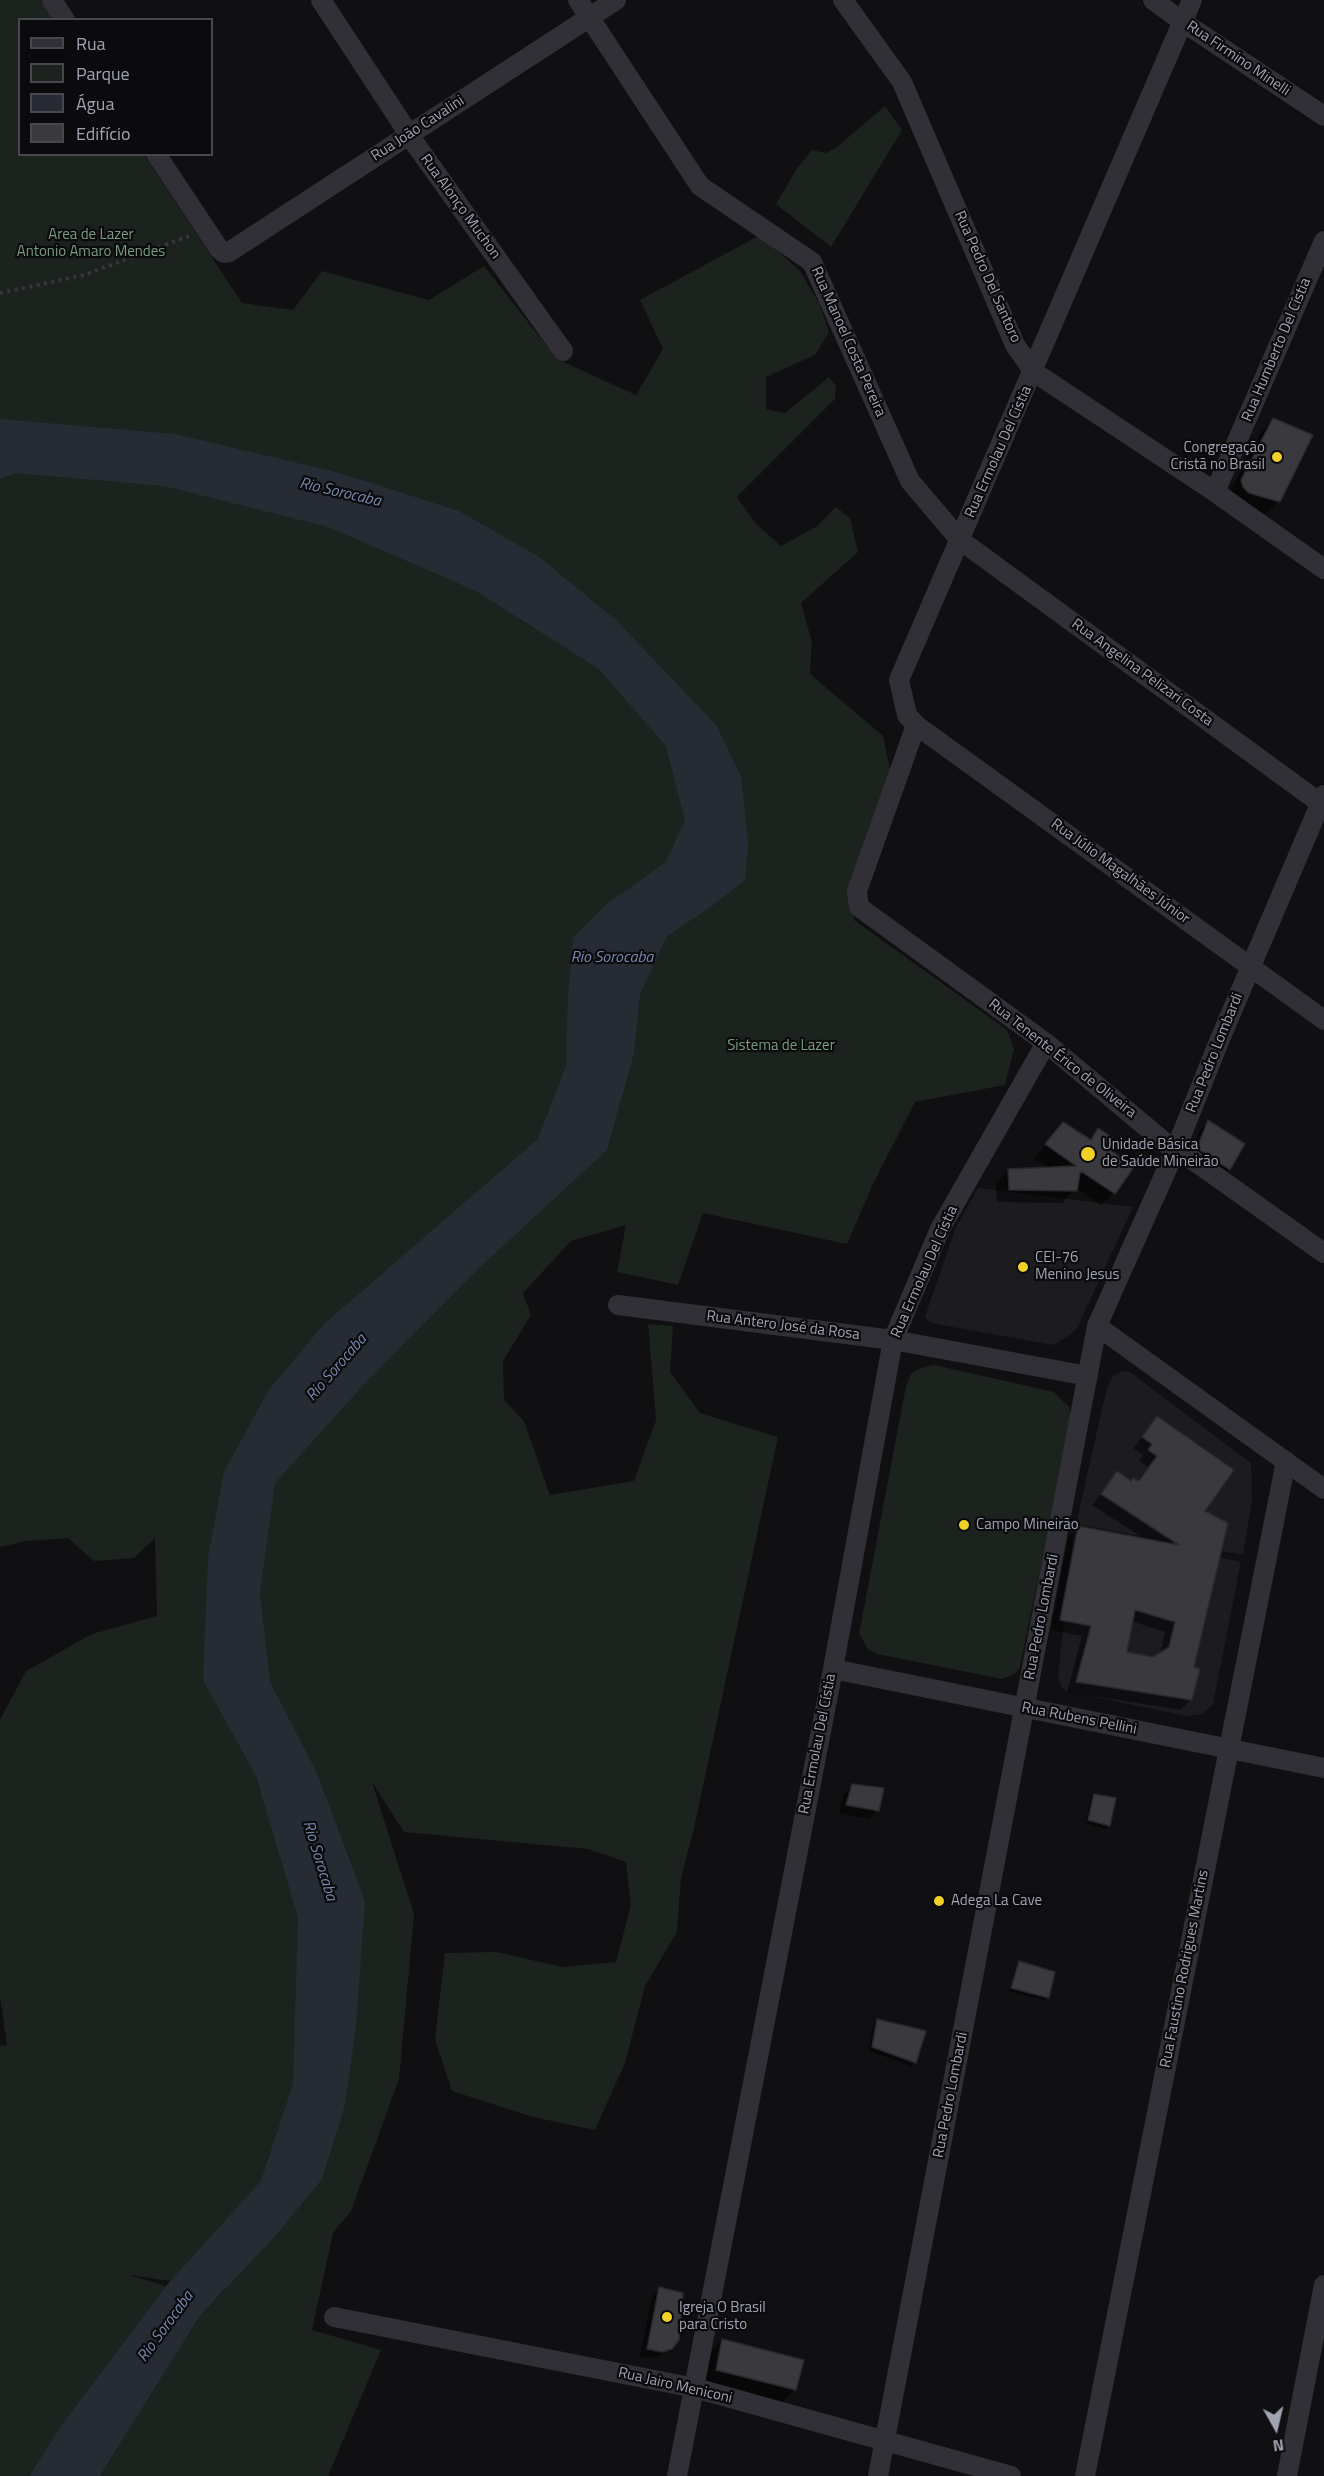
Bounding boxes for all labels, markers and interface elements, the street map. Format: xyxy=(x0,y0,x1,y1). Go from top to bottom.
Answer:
legend xyxy=(18,18,213,156)
street label: Rua Firmino Minelli xyxy=(1183,18,1293,100)
text: Rua xyxy=(76,30,106,57)
text: Parque xyxy=(76,60,130,87)
text: Água xyxy=(76,90,114,117)
street label: Rua João Cavalini xyxy=(368,92,468,166)
text: Edifício xyxy=(76,120,130,147)
street label: Rua Alonço Muchon xyxy=(416,151,504,263)
street label: Rua Pedro Del Santoro xyxy=(950,208,1024,346)
park label: Area de Lazer Antonio Amaro Mendes xyxy=(17,226,165,261)
street label: Rua Manoel Costa Pereira xyxy=(807,264,889,420)
street label: Rua Humberto Del Cístia xyxy=(1239,275,1315,425)
street label: Rua Ermolau Del Cístia xyxy=(962,383,1036,521)
place label: Congregação Cristã no Brasil xyxy=(1170,439,1265,474)
marker: Congregação Cristã no Brasil xyxy=(1270,450,1284,464)
water label: Rio Sorocaba xyxy=(298,474,382,512)
street label: Rua Angelina Pelizari Costa xyxy=(1068,616,1216,730)
street label: Rua Júlio Magalhães Júnior xyxy=(1047,816,1193,928)
water label: Rio Sorocaba xyxy=(571,948,653,968)
street label: Rua Pedro Lombardi xyxy=(1183,990,1247,1116)
street label: Rua Tenente Érico de Oliveira xyxy=(985,996,1139,1122)
park label: Sistema de Lazer xyxy=(727,1037,835,1055)
place label: Unidade Básica de Saúde Mineirão xyxy=(1102,1136,1219,1171)
marker: Unidade Básica de Saúde Mineirão xyxy=(1079,1145,1097,1163)
street label: Rua Ermolau Del Cístia xyxy=(888,1203,962,1341)
place label: CEI-76 Menino Jesus xyxy=(1035,1249,1119,1284)
marker: CEI-76 Menino Jesus xyxy=(1016,1260,1030,1274)
street label: Rua Antero José da Rosa xyxy=(705,1308,861,1344)
water label: Rio Sorocaba xyxy=(303,1330,371,1406)
place label: Campo Mineirão xyxy=(976,1516,1079,1534)
marker: Campo Mineirão xyxy=(957,1518,971,1532)
street label: Rua Pedro Lombardi xyxy=(1021,1553,1063,1681)
street label: Rua Ermolau Del Cístia xyxy=(796,1672,840,1816)
street label: Rua Rubens Pellini xyxy=(1020,1699,1138,1739)
water label: Rio Sorocaba xyxy=(298,1819,340,1903)
street label: Rua Faustino Rodrigues Martins xyxy=(1157,1868,1213,2070)
place label: Adega La Cave xyxy=(951,1892,1042,1910)
marker: Adega La Cave xyxy=(932,1894,946,1908)
street label: Rua Pedro Lombardi xyxy=(930,2031,972,2159)
water label: Rio Sorocaba xyxy=(134,2288,198,2366)
place label: Igreja O Brasil para Cristo xyxy=(679,2299,766,2334)
marker: Igreja O Brasil para Cristo xyxy=(660,2310,674,2324)
street label: Rua Jairo Meniconi xyxy=(616,2364,734,2408)
north arrow xyxy=(1246,2398,1306,2458)
text: N xyxy=(1271,2433,1286,2458)

